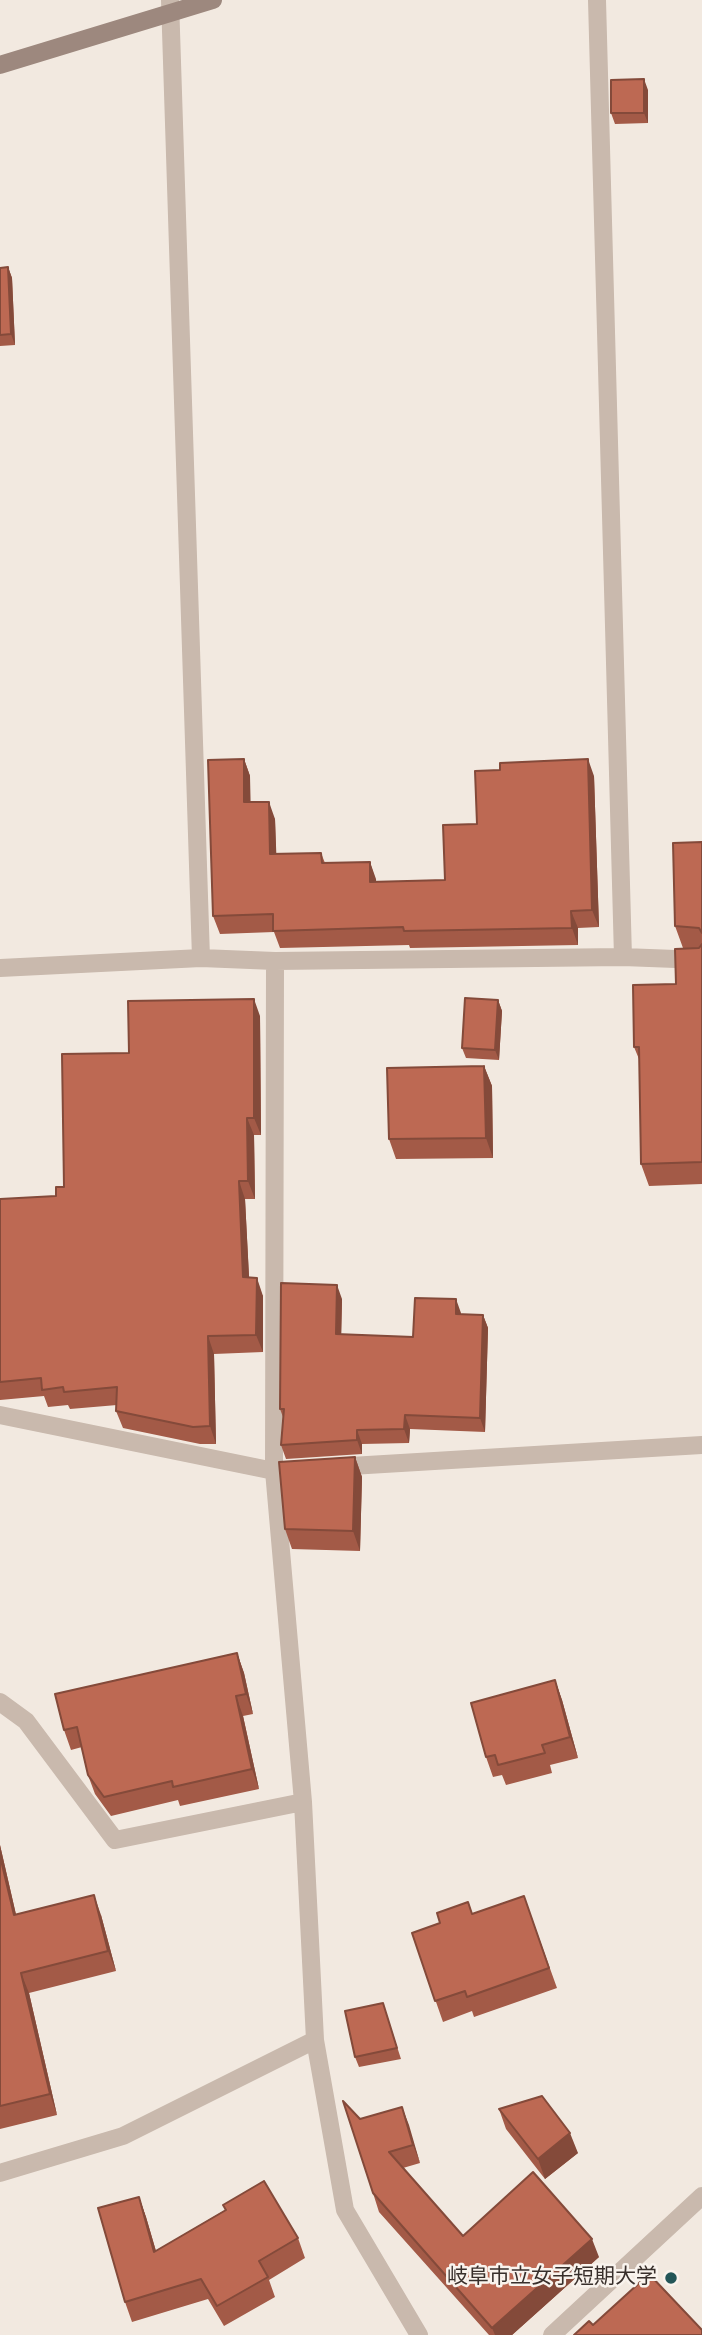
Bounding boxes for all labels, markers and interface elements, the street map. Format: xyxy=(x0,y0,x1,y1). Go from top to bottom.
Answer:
place label: 岐阜市立女子短期大学 xyxy=(447,2265,657,2291)
marker: 岐阜市立女子短期大学 xyxy=(663,2270,679,2286)

